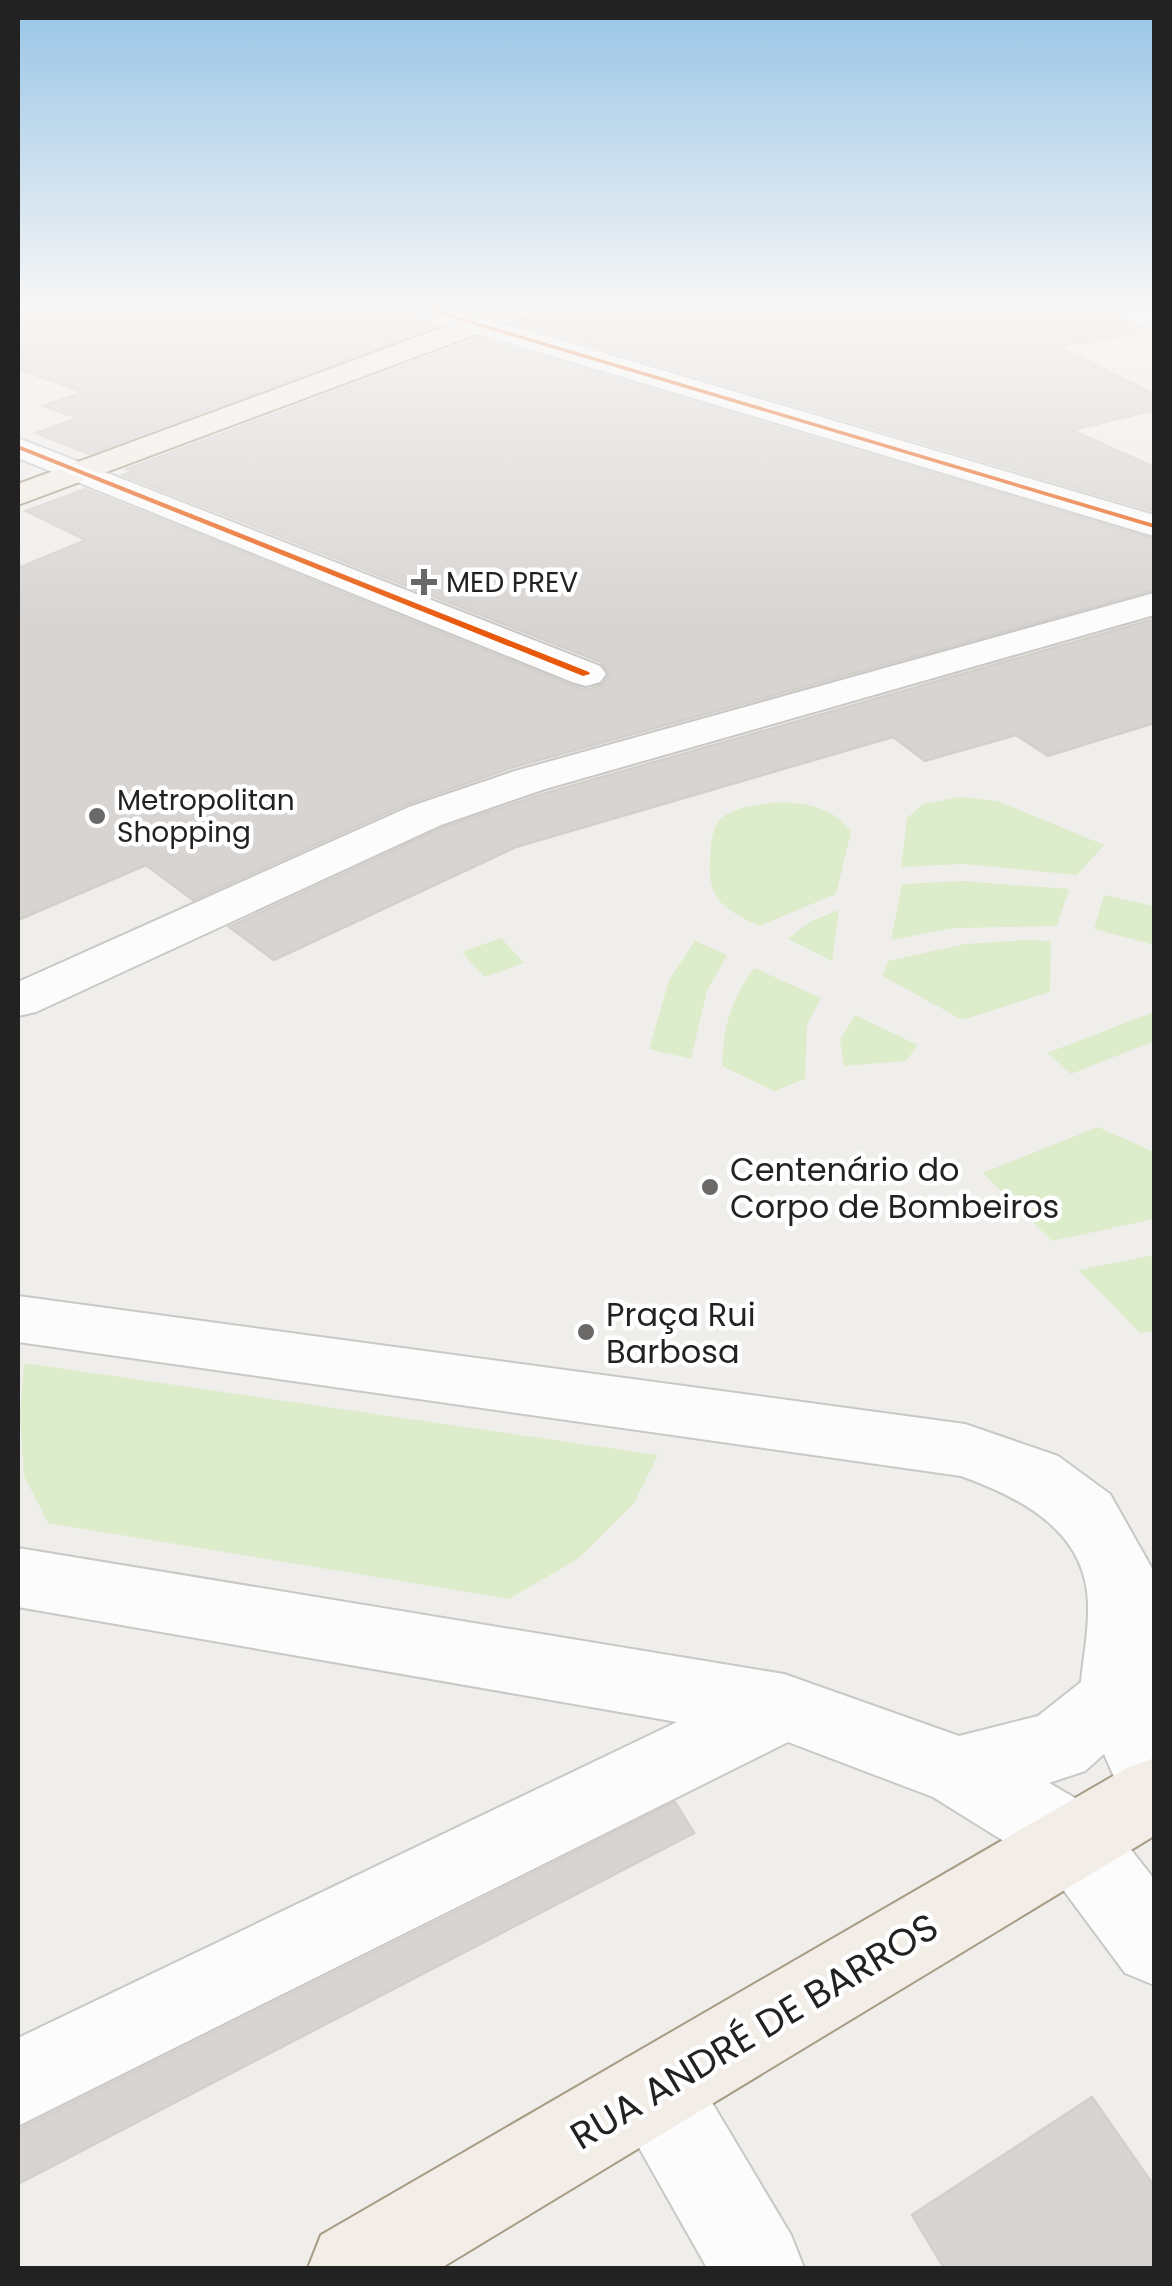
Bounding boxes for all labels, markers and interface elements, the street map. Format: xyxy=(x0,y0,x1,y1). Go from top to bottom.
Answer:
place label: MED PREV xyxy=(446,563,578,602)
marker: MED PREV xyxy=(411,569,437,595)
place label: Metropolitan Shopping xyxy=(117,781,295,852)
marker: Metropolitan Shopping xyxy=(86,805,108,827)
place label: Centenário do Corpo de Bombeiros xyxy=(730,1147,1059,1229)
marker: Centenário do Corpo de Bombeiros xyxy=(699,1176,721,1198)
place label: Praça Rui Barbosa xyxy=(606,1292,756,1374)
marker: Praça Rui Barbosa xyxy=(575,1321,597,1343)
street label: RUA ANDRÉ DE BARROS xyxy=(560,1900,948,2162)

